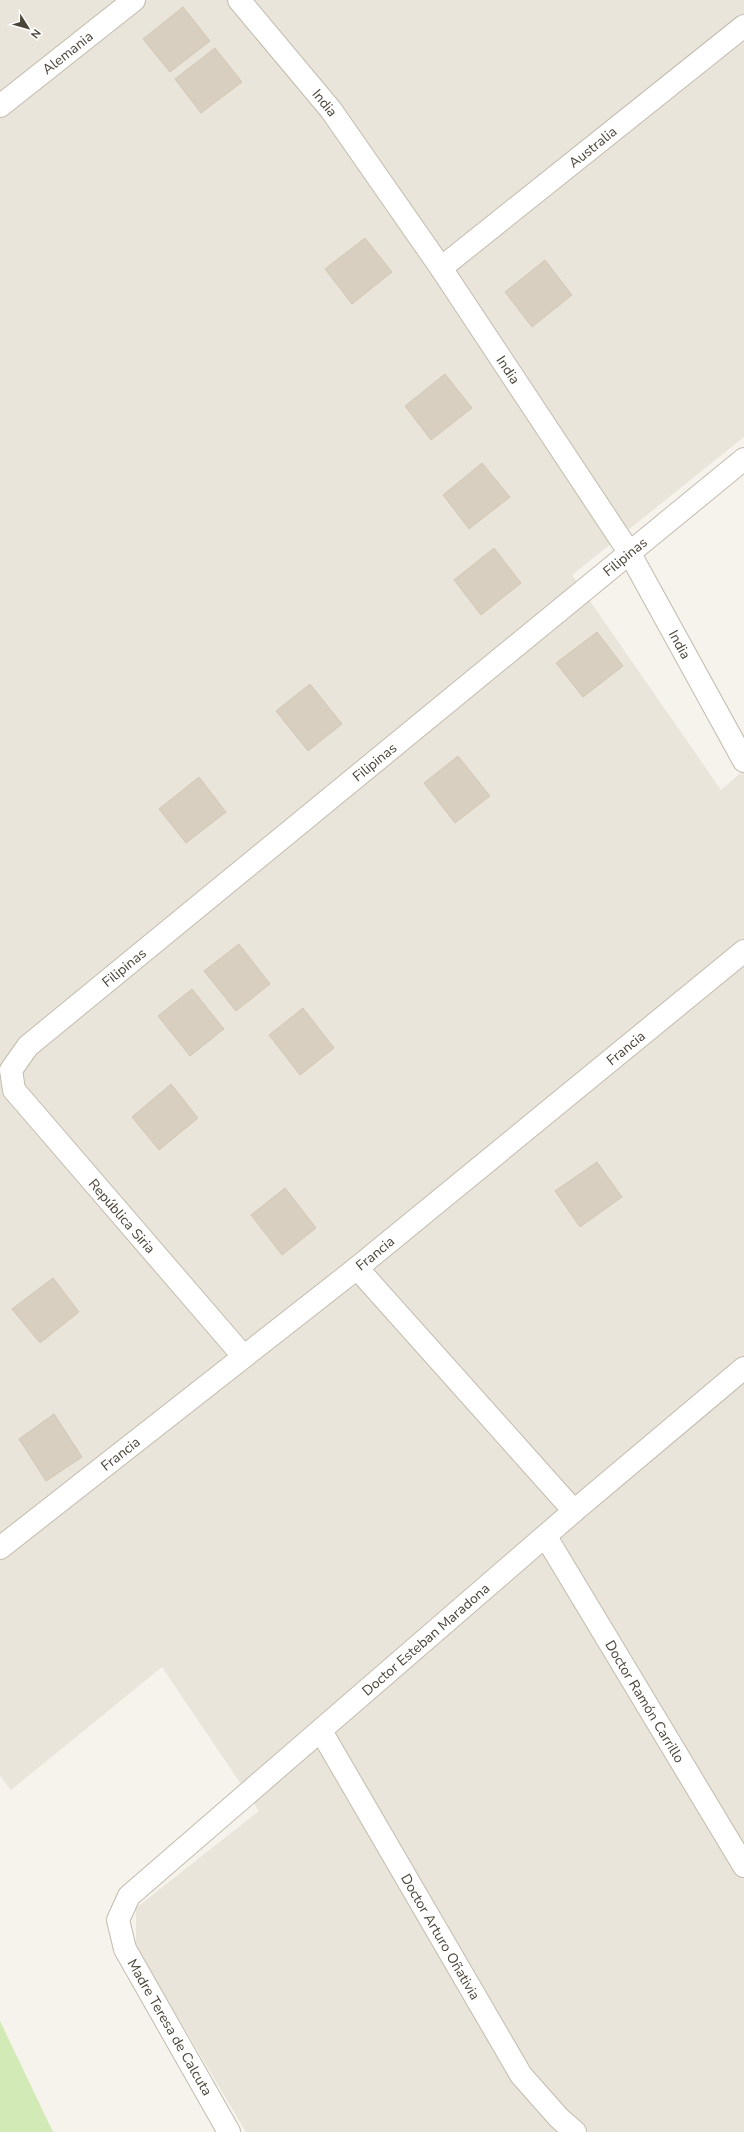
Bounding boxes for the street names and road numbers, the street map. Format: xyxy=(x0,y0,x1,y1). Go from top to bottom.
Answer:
street label: Alemania xyxy=(38,27,97,79)
street label: India xyxy=(308,85,342,120)
street label: Australia xyxy=(565,122,621,172)
street label: India xyxy=(492,352,524,388)
street label: Filipinas xyxy=(599,533,652,581)
street label: India xyxy=(664,627,695,663)
street label: Filipinas xyxy=(349,738,401,786)
street label: Filipinas xyxy=(98,944,150,992)
street label: Francia xyxy=(603,1027,649,1070)
street label: República Siria xyxy=(84,1175,159,1258)
street label: Francia xyxy=(352,1232,399,1275)
street label: Francia xyxy=(97,1433,144,1475)
street label: Doctor Esteban Maradona xyxy=(358,1579,494,1700)
street label: Doctor Ramón Carrillo xyxy=(600,1637,689,1767)
street label: Doctor Arturo Oñativia xyxy=(396,1870,484,2004)
street label: Madre Teresa de Calcuta xyxy=(123,1955,217,2099)

